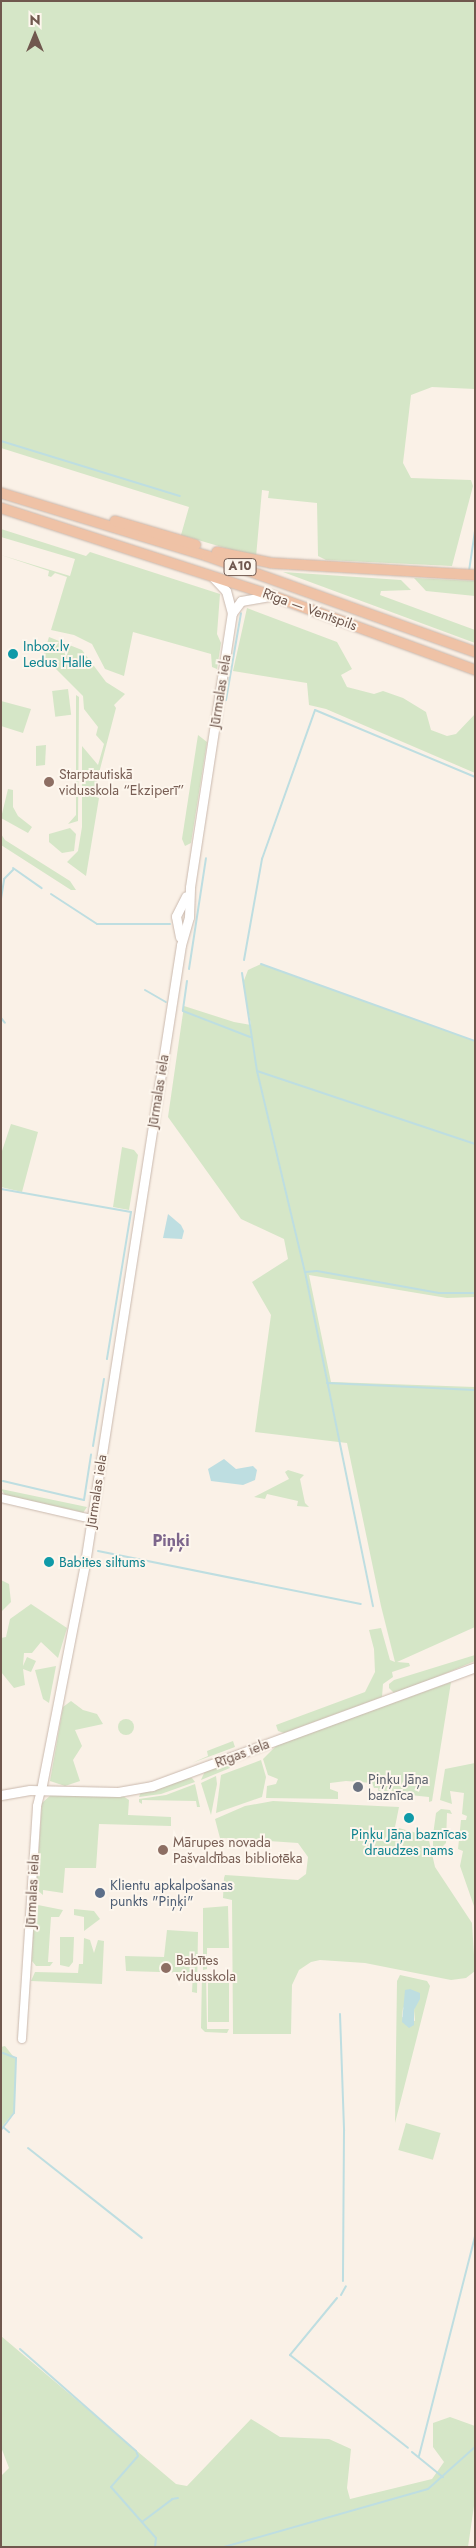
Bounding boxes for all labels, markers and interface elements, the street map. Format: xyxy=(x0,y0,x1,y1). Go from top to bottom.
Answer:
north arrow xyxy=(10,10,60,60)
text: N xyxy=(29,10,41,30)
road number: A10 xyxy=(222,558,258,576)
street label: Rīga — Ventspils xyxy=(261,584,359,634)
place label: Inbox.lv Ledus Halle xyxy=(23,638,92,670)
marker: Inbox.lv Ledus Halle xyxy=(7,648,19,660)
street label: Jūrmalas iela xyxy=(206,653,234,729)
place label: Starptautiskā vidusskola “Ekziperī” xyxy=(59,766,184,799)
marker: Starptautiskā vidusskola “Ekziperī” xyxy=(43,776,55,788)
street label: Jūrmalas iela xyxy=(144,1053,172,1129)
street label: Jūrmalas iela xyxy=(82,1453,110,1529)
district label: Piņķi xyxy=(152,1531,190,1551)
place label: Babites siltums xyxy=(59,1554,145,1570)
marker: Babites siltums xyxy=(43,1556,55,1568)
street label: Rīgas iela xyxy=(212,1735,272,1771)
place label: Piņķu Jāņa baznīca xyxy=(368,1771,428,1804)
marker: Piņķu Jāņa baznīca xyxy=(352,1781,364,1793)
marker: Piņķu Jāņa baznīcas draudzes nams xyxy=(403,1812,415,1824)
place label: Piņķu Jāņa baznīcas draudzes nams xyxy=(351,1826,467,1858)
place label: Mārupes novada Pašvaldības bibliotēka xyxy=(173,1834,302,1866)
marker: Mārupes novada Pašvaldības bibliotēka xyxy=(157,1844,169,1856)
street label: Jūrmalas iela xyxy=(22,1854,42,1928)
place label: Klientu apkalpošanas punkts "Piņķi" xyxy=(110,1877,233,1910)
marker: Klientu apkalpošanas punkts "Piņķi" xyxy=(94,1887,106,1899)
place label: Babītes vidusskola xyxy=(176,1952,236,1984)
marker: Babītes vidusskola xyxy=(160,1962,172,1974)

